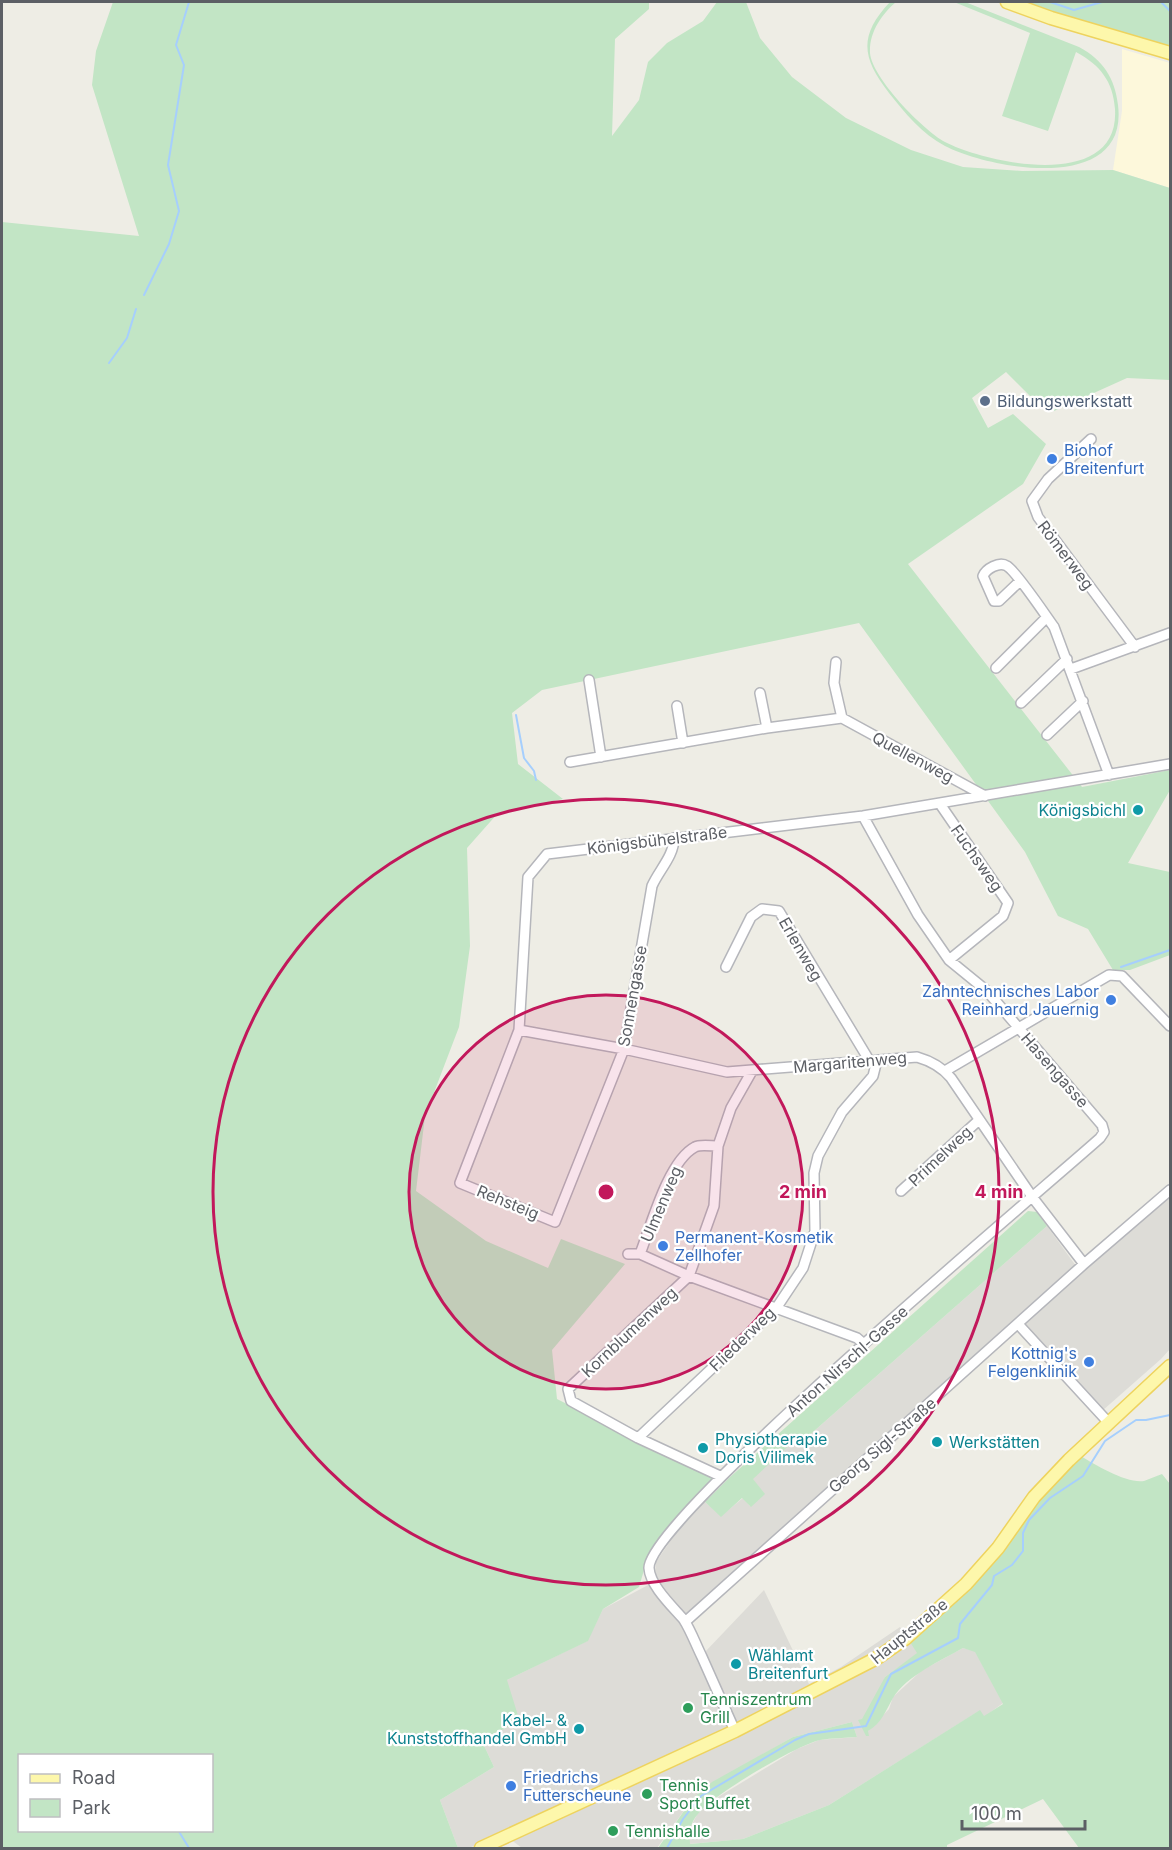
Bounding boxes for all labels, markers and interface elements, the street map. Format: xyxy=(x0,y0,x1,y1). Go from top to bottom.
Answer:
place label: Bildungswerkstatt xyxy=(997,391,1132,411)
marker: Bildungswerkstatt xyxy=(978,394,992,408)
place label: Biohof Breitenfurt xyxy=(1064,440,1144,478)
marker: Biohof Breitenfurt xyxy=(1045,452,1059,466)
street label: Römerweg xyxy=(1034,517,1098,593)
street label: Quellenweg xyxy=(869,727,957,787)
place label: Königsbichl xyxy=(1039,800,1126,820)
marker: Königsbichl xyxy=(1131,803,1145,817)
street label: Königsbühelstraße xyxy=(586,821,728,859)
street label: Fuchsweg xyxy=(947,821,1007,895)
street label: Erlenweg xyxy=(775,913,827,985)
street label: Sonnengasse xyxy=(613,944,651,1048)
place label: Zahntechnisches Labor Reinhard Jauernig xyxy=(922,981,1099,1019)
marker: Zahntechnisches Labor Reinhard Jauernig xyxy=(1104,993,1118,1007)
street label: Hasengasse xyxy=(1017,1028,1093,1112)
street label: Margaritenweg xyxy=(792,1047,908,1077)
street label: Primelweg xyxy=(904,1122,976,1190)
street label: Ulmenweg xyxy=(636,1163,686,1245)
street label: Rehsteig xyxy=(474,1180,542,1224)
text: 2 min xyxy=(779,1181,827,1202)
text: 4 min xyxy=(975,1181,1023,1202)
centre of rings xyxy=(596,1182,616,1202)
place label: Permanent-Kosmetik Zellhofer xyxy=(675,1227,834,1265)
marker: Permanent-Kosmetik Zellhofer xyxy=(656,1239,670,1253)
street label: Kornblumenweg xyxy=(577,1283,681,1381)
street label: Anton Nirschl-Gasse xyxy=(782,1301,912,1421)
street label: Fliederweg xyxy=(705,1303,779,1375)
place label: Kottnig's Felgenklinik xyxy=(988,1343,1077,1381)
marker: Kottnig's Felgenklinik xyxy=(1082,1355,1096,1369)
street label: Georg Sigl-Straße xyxy=(824,1393,940,1497)
place label: Physiotherapie Doris Vilimek xyxy=(715,1429,827,1467)
place label: Werkstätten xyxy=(949,1432,1040,1452)
marker: Werkstätten xyxy=(930,1435,944,1449)
marker: Physiotherapie Doris Vilimek xyxy=(696,1441,710,1455)
street label: Hauptstraße xyxy=(867,1594,951,1668)
place label: Wählamt Breitenfurt xyxy=(748,1645,828,1683)
marker: Wählamt Breitenfurt xyxy=(729,1657,743,1671)
place label: Tenniszentrum Grill xyxy=(700,1689,812,1727)
marker: Tenniszentrum Grill xyxy=(681,1701,695,1715)
place label: Kabel- & Kunststoffhandel GmbH xyxy=(387,1710,568,1748)
marker: Kabel- & Kunststoffhandel GmbH xyxy=(572,1722,586,1736)
legend xyxy=(18,1754,213,1832)
text: Road xyxy=(72,1767,115,1788)
place label: Friedrichs Futterscheune xyxy=(523,1767,631,1805)
place label: Tennis Sport Buffet xyxy=(659,1775,750,1813)
marker: Friedrichs Futterscheune xyxy=(504,1779,518,1793)
marker: Tennis Sport Buffet xyxy=(640,1787,654,1801)
scale bar xyxy=(962,1793,1085,1831)
text: Park xyxy=(72,1797,111,1818)
text: 100 m xyxy=(971,1803,1022,1824)
place label: Tennishalle xyxy=(625,1821,710,1841)
marker: Tennishalle xyxy=(606,1824,620,1838)

